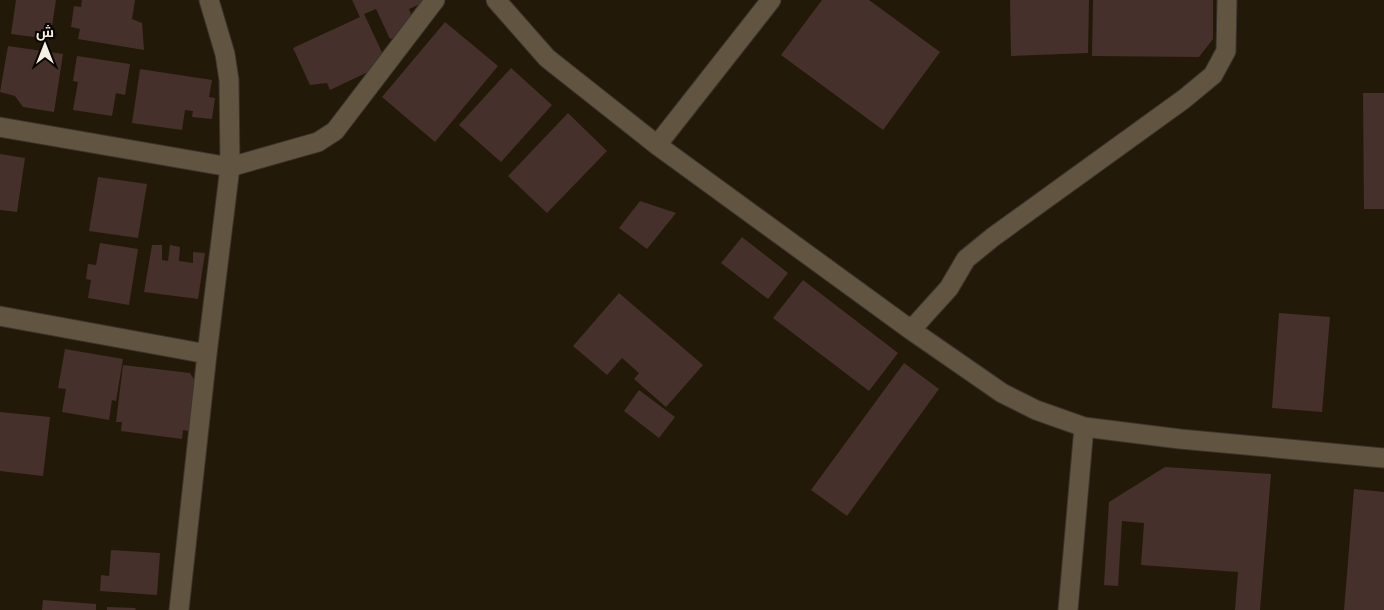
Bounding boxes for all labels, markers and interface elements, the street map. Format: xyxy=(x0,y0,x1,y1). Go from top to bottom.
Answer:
north arrow xyxy=(20,20,70,70)
text: ش xyxy=(36,24,54,41)

